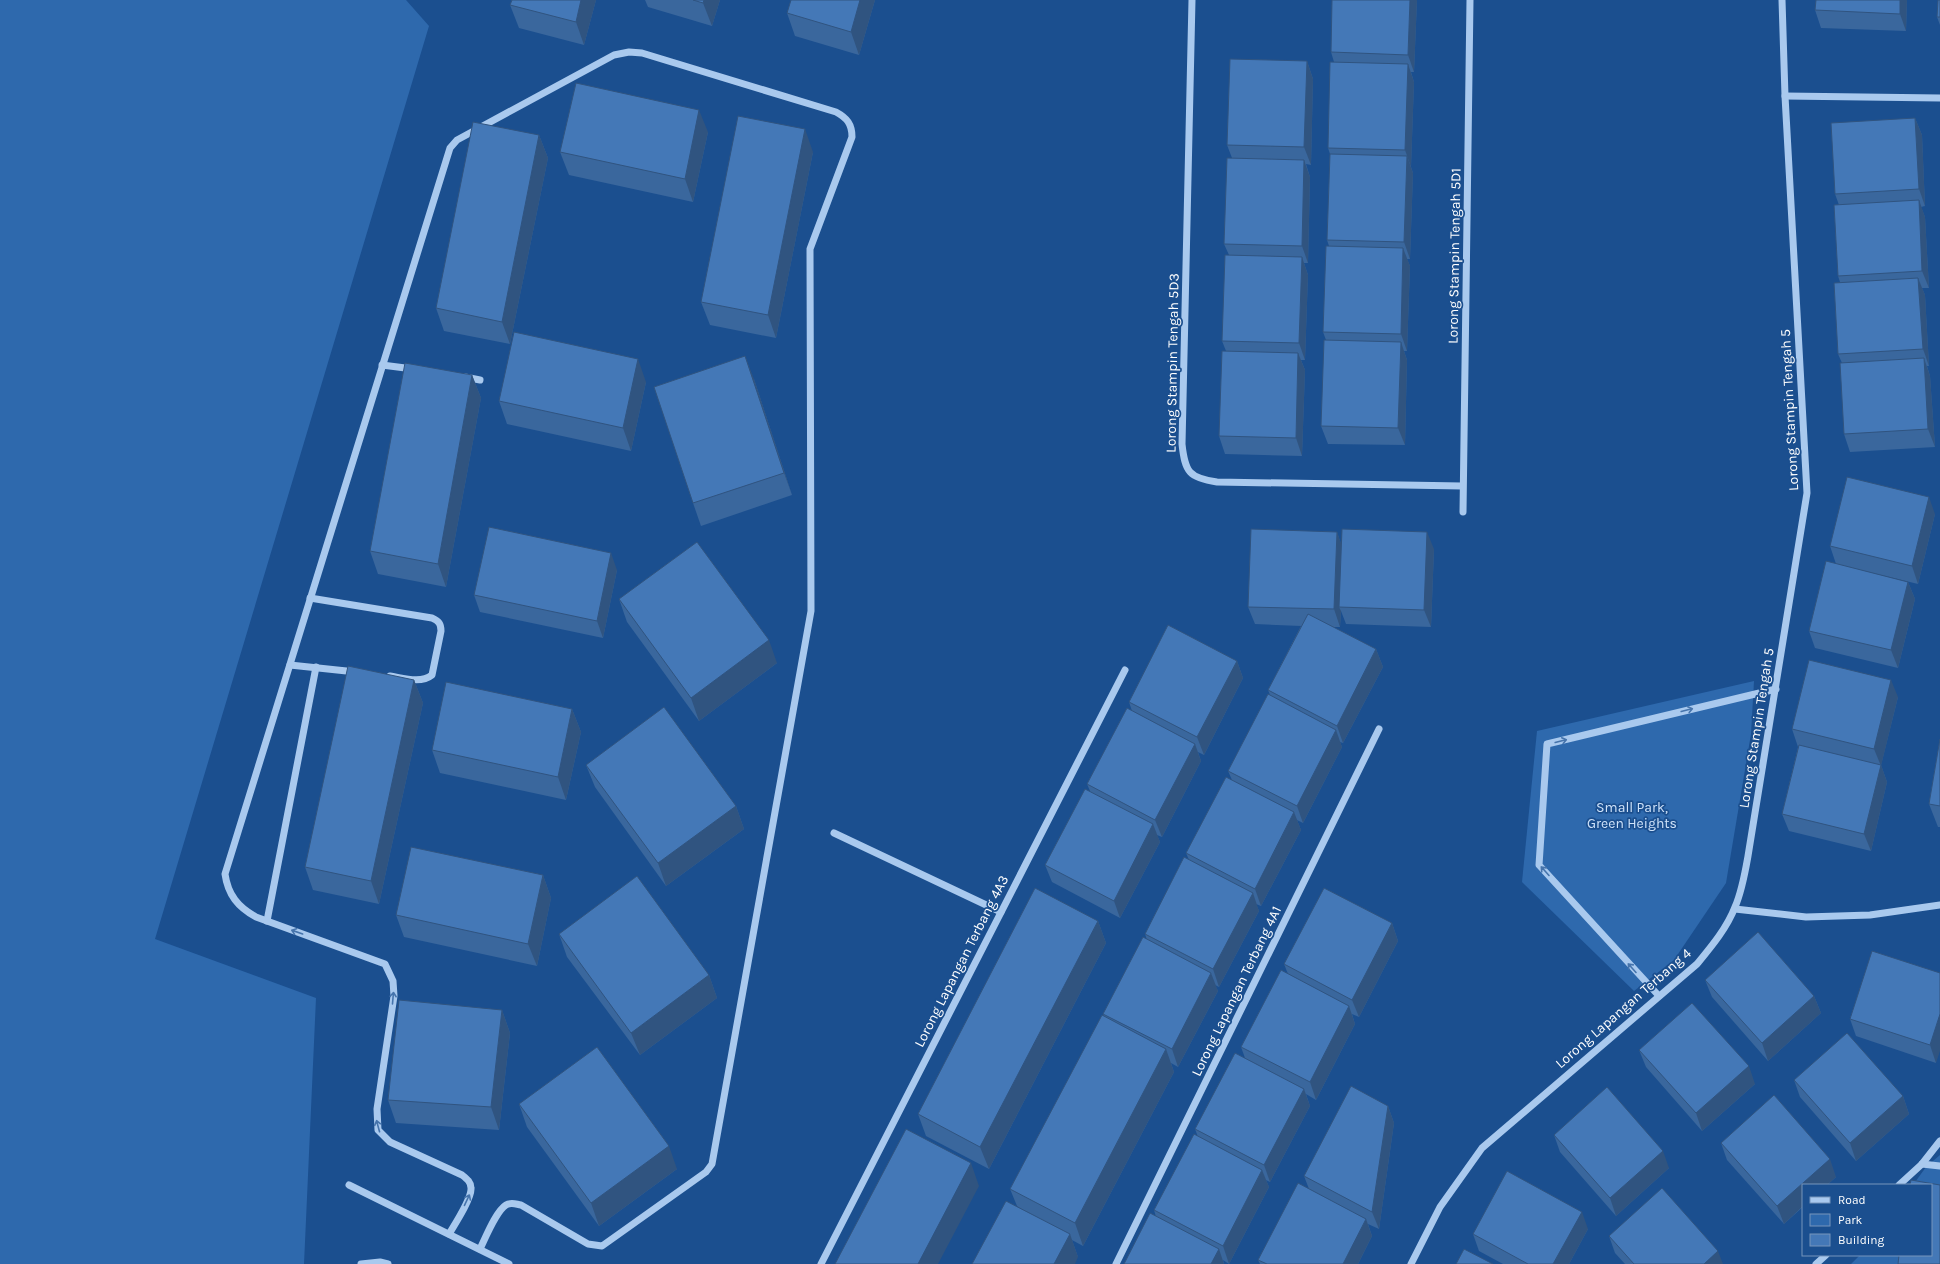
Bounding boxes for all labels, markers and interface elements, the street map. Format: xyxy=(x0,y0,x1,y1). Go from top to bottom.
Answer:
street label: Lorong Stampin Tengah 5D1 xyxy=(1444,168,1465,344)
street label: Lorong Stampin Tengah 5D3 xyxy=(1162,273,1183,453)
street label: Lorong Stampin Tengah 5 xyxy=(1777,328,1802,491)
street label: Lorong Stampin Tengah 5 xyxy=(1735,647,1778,809)
one-way arrow xyxy=(1680,706,1693,714)
one-way arrow xyxy=(1554,737,1567,744)
park label: Small Park, Green Heights xyxy=(1587,799,1677,832)
one-way arrow xyxy=(1541,867,1550,877)
street label: Lorong Lapangan Terbang 4A3 xyxy=(911,872,1012,1050)
street label: Lorong Lapangan Terbang 4A1 xyxy=(1188,903,1285,1079)
one-way arrow xyxy=(291,927,303,935)
street label: Lorong Lapangan Terbang 4 xyxy=(1552,945,1695,1072)
one-way arrow xyxy=(1628,962,1637,973)
one-way arrow xyxy=(389,992,397,1005)
one-way arrow xyxy=(373,1119,381,1132)
legend xyxy=(1802,1184,1932,1256)
text: Road xyxy=(1838,1193,1866,1207)
one-way arrow xyxy=(464,1194,472,1206)
text: Park xyxy=(1838,1213,1863,1227)
text: Building xyxy=(1838,1233,1885,1247)

